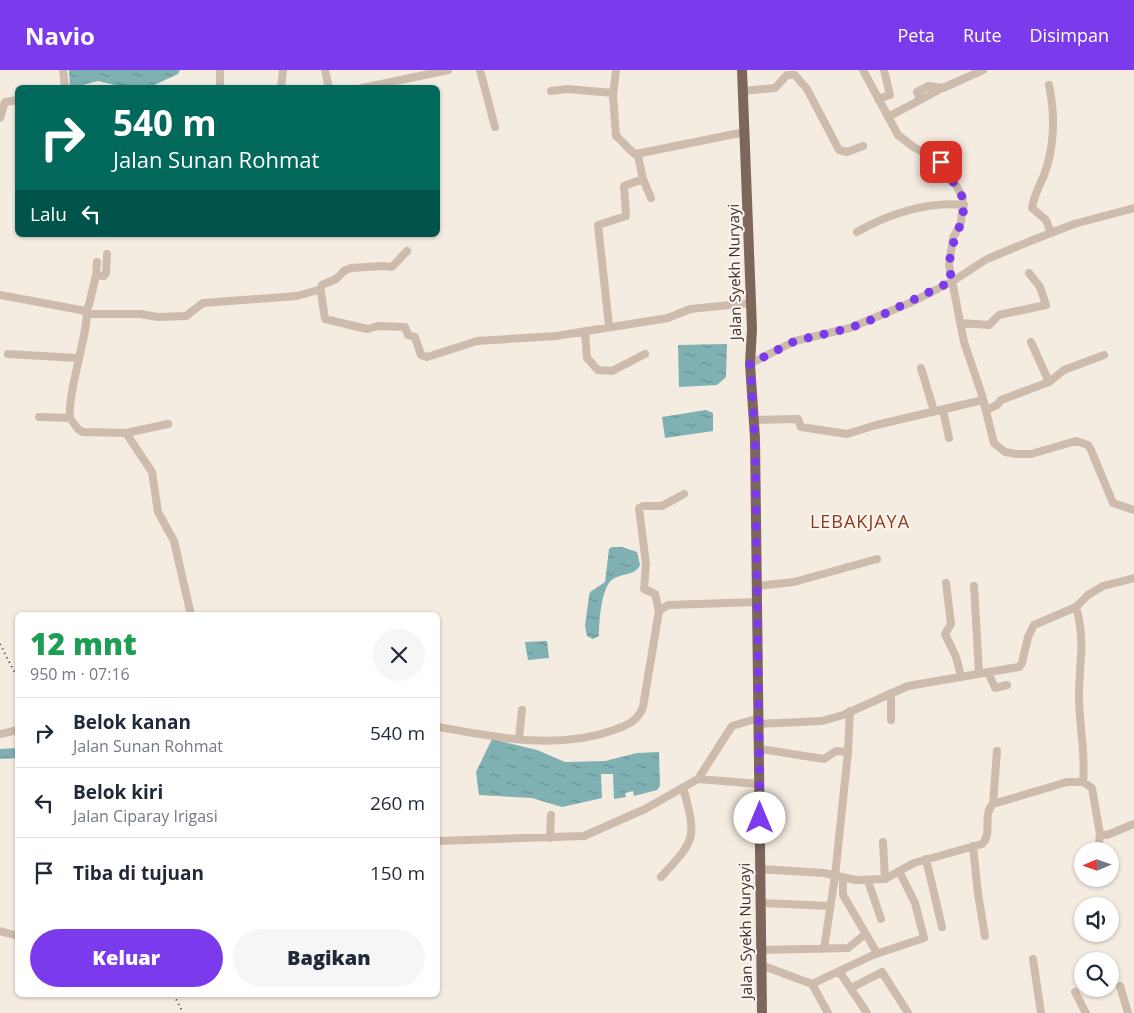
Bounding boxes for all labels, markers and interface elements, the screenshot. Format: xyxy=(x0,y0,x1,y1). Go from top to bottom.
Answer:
text: Navio xyxy=(25,19,95,52)
text: Peta xyxy=(898,23,935,47)
text: Rute xyxy=(963,23,1002,47)
text: Disimpan xyxy=(1030,23,1109,47)
text: 540 m xyxy=(113,99,217,146)
icon: right xyxy=(30,105,95,170)
pin xyxy=(920,141,962,183)
text: Jalan Sunan Rohmat xyxy=(113,144,319,174)
icon: arrive xyxy=(927,148,955,176)
icon: left xyxy=(77,200,105,228)
text: Lalu xyxy=(30,201,67,227)
street label: Jalan Syekh Nuryayi xyxy=(723,204,745,342)
district label: LEBAKJAYA xyxy=(810,509,910,533)
text: 12 mnt xyxy=(30,623,137,664)
button: close xyxy=(373,629,425,681)
text: 950 m · 07:16 xyxy=(30,663,130,685)
text: Belok kanan xyxy=(73,709,191,735)
icon: right xyxy=(30,719,58,747)
text: 540 m xyxy=(370,720,425,746)
text: Jalan Sunan Rohmat xyxy=(73,735,223,757)
text: Belok kiri xyxy=(73,779,163,805)
icon: left xyxy=(30,789,58,817)
text: 260 m xyxy=(370,790,425,816)
position arrow xyxy=(733,791,785,843)
text: Jalan Ciparay Irigasi xyxy=(73,805,218,827)
north arrow xyxy=(1074,842,1119,888)
map controls xyxy=(1074,842,1119,997)
icon: arrive xyxy=(30,859,58,887)
text: Tiba di tujuan xyxy=(73,860,204,886)
text: 150 m xyxy=(370,860,425,886)
street label: Jalan Syekh Nuryayi xyxy=(734,863,756,1001)
button: sound xyxy=(1074,897,1119,942)
button: Keluar xyxy=(30,929,223,987)
button: Bagikan xyxy=(233,929,425,987)
button: search xyxy=(1074,952,1119,997)

